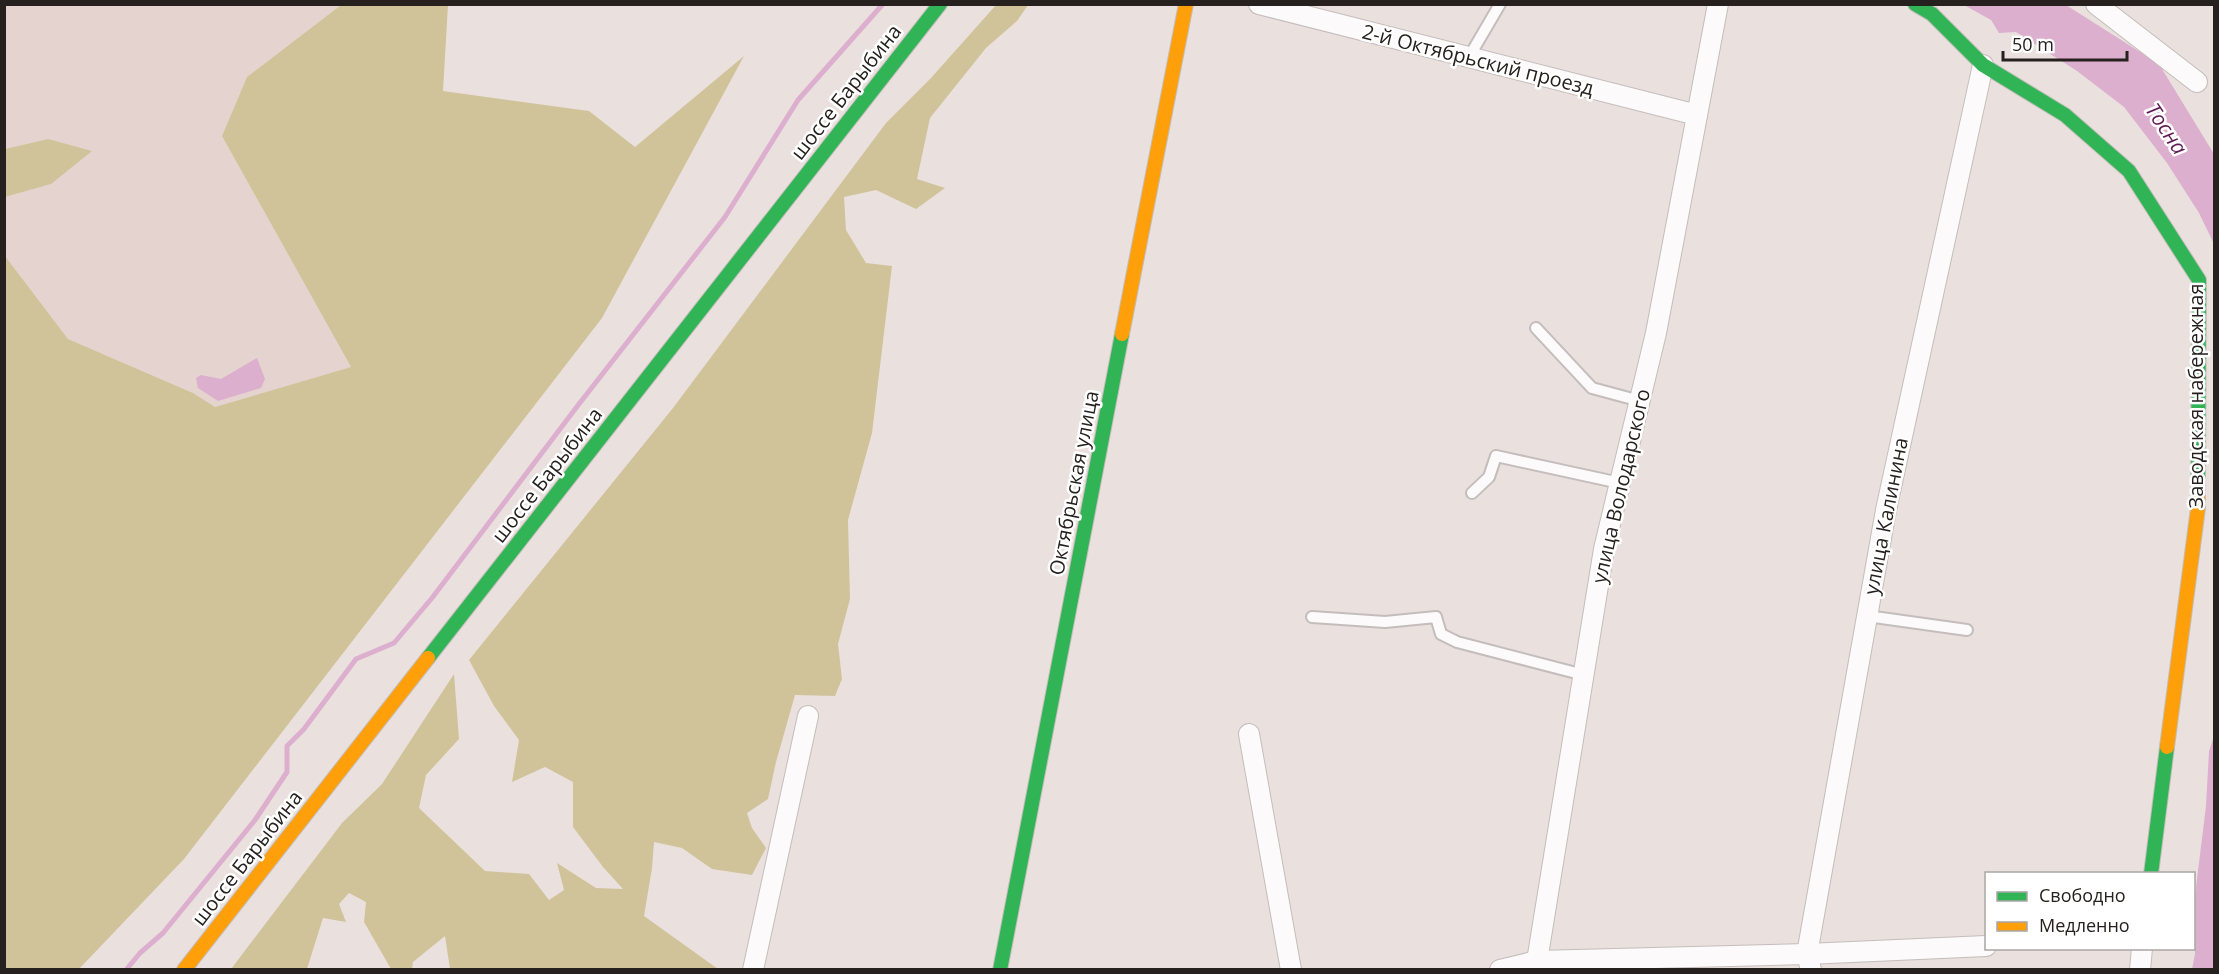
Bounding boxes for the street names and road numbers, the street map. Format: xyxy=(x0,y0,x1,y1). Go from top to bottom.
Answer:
street label: шоссе Барыбина xyxy=(784,18,907,165)
street label: 2-й Октябрьский проезд xyxy=(1360,18,1597,101)
street label: Заводская набережная xyxy=(2182,284,2209,508)
street label: улица Володарского xyxy=(1585,386,1656,586)
street label: Октябрьская улица xyxy=(1042,388,1105,577)
street label: шоссе Барыбина xyxy=(485,401,608,548)
street label: улица Калинина xyxy=(1857,435,1914,597)
street label: шоссе Барыбина xyxy=(185,784,308,931)

